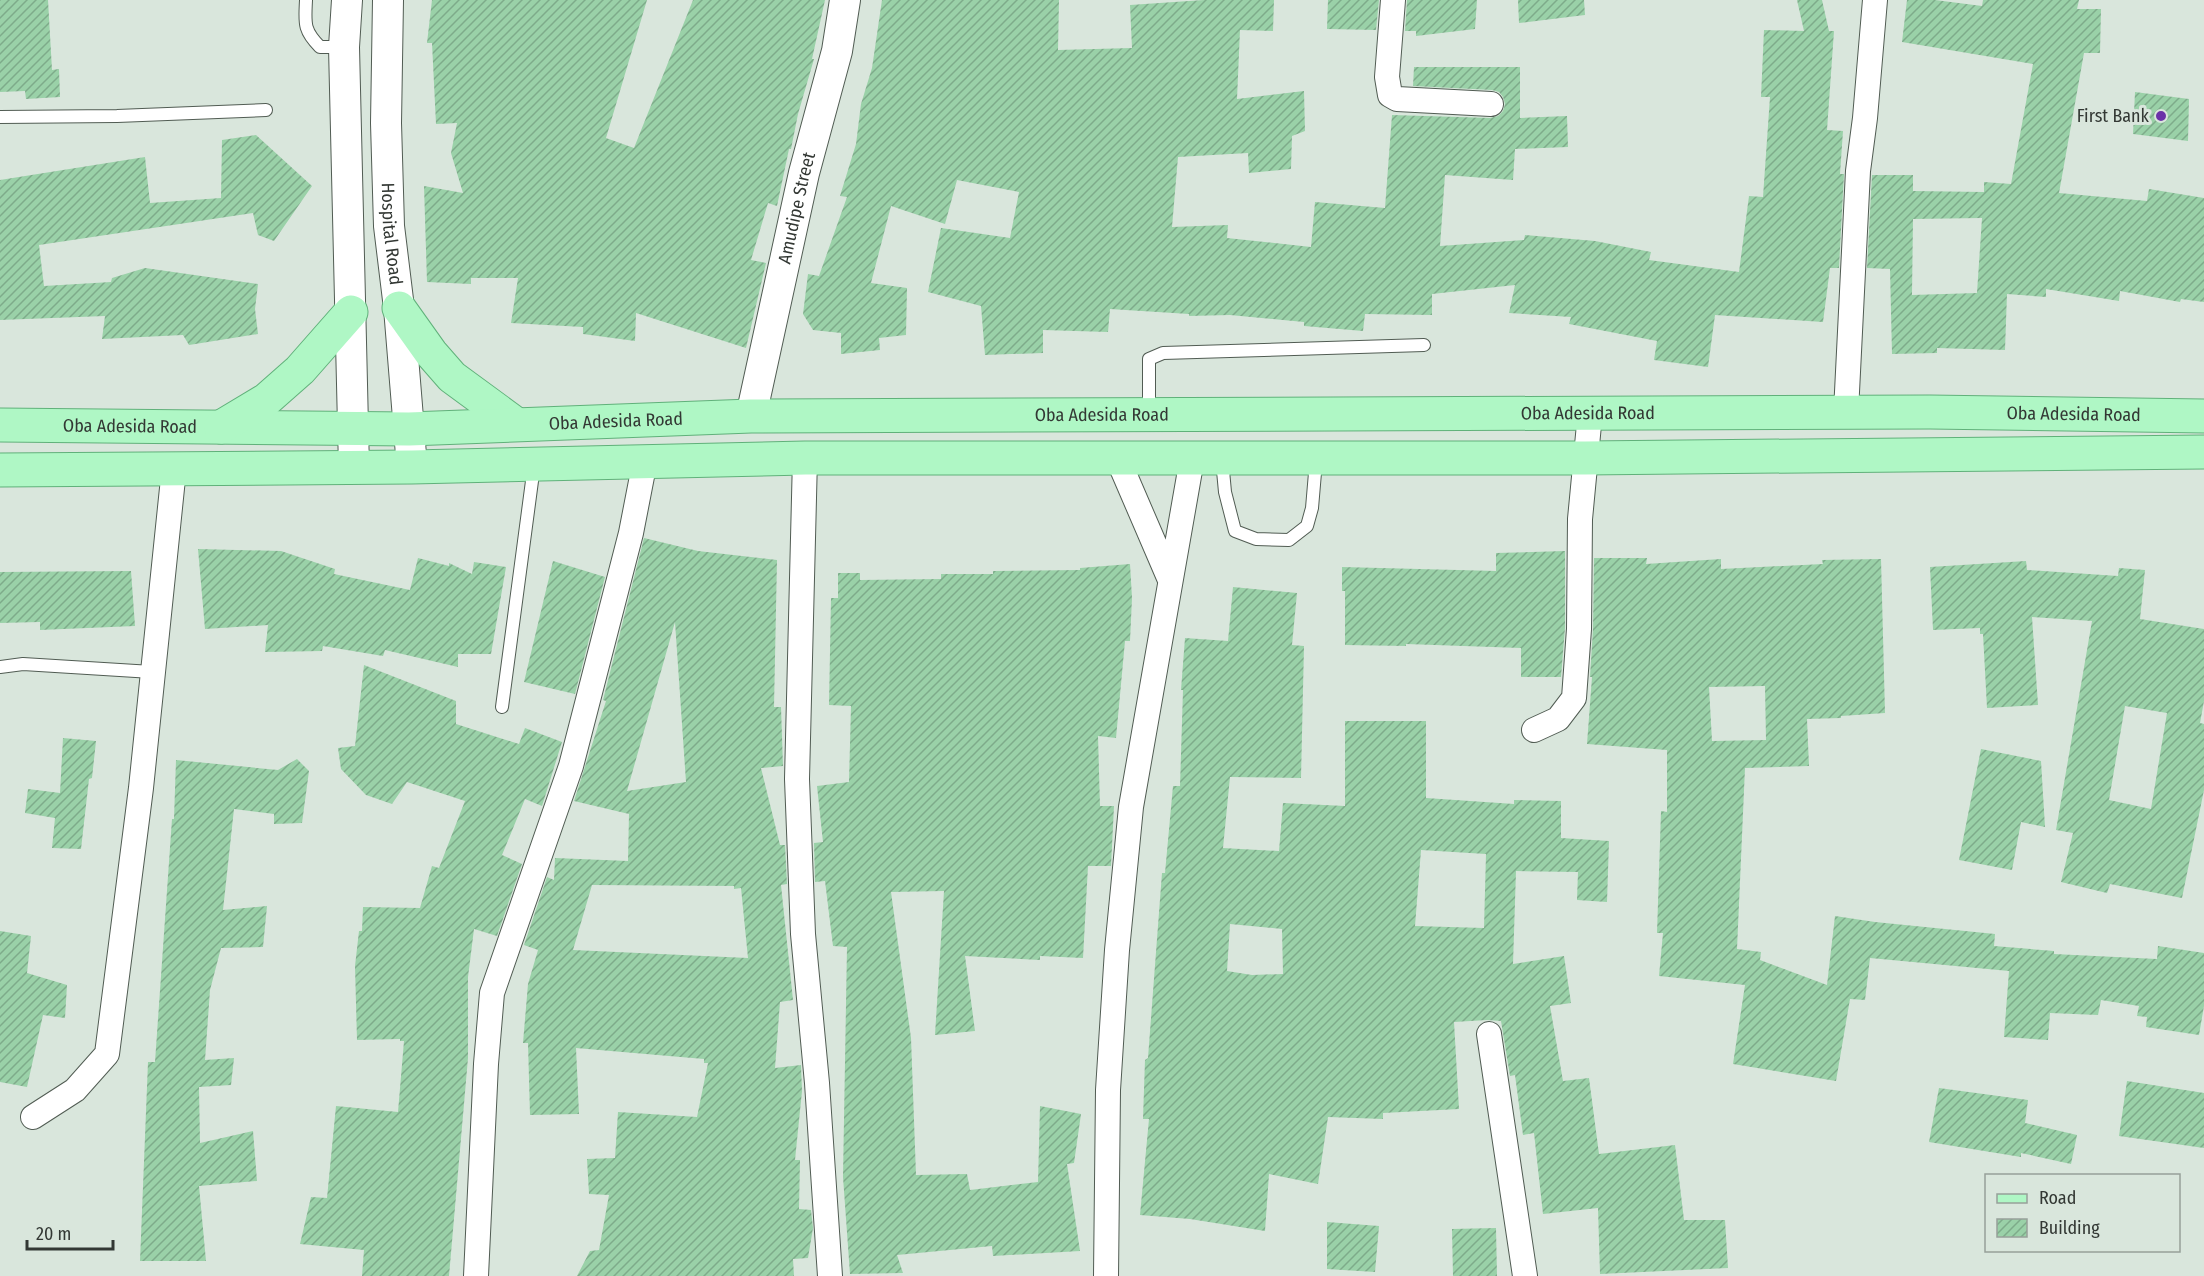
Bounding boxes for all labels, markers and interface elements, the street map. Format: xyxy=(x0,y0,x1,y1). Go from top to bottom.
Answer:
place label: First Bank xyxy=(2077,105,2150,127)
marker: First Bank xyxy=(2154,109,2168,123)
street label: Amudipe Street xyxy=(773,149,820,266)
street label: Hospital Road xyxy=(377,182,407,286)
street label: Oba Adesida Road xyxy=(1521,402,1655,424)
street label: Oba Adesida Road xyxy=(2006,402,2141,426)
street label: Oba Adesida Road xyxy=(1035,404,1169,426)
street label: Oba Adesida Road xyxy=(548,408,683,435)
street label: Oba Adesida Road xyxy=(63,415,197,438)
legend xyxy=(1985,1174,2180,1252)
text: Road xyxy=(2039,1187,2076,1209)
scale bar xyxy=(27,1213,112,1251)
text: Building xyxy=(2039,1217,2100,1239)
text: 20 m xyxy=(36,1223,71,1245)

